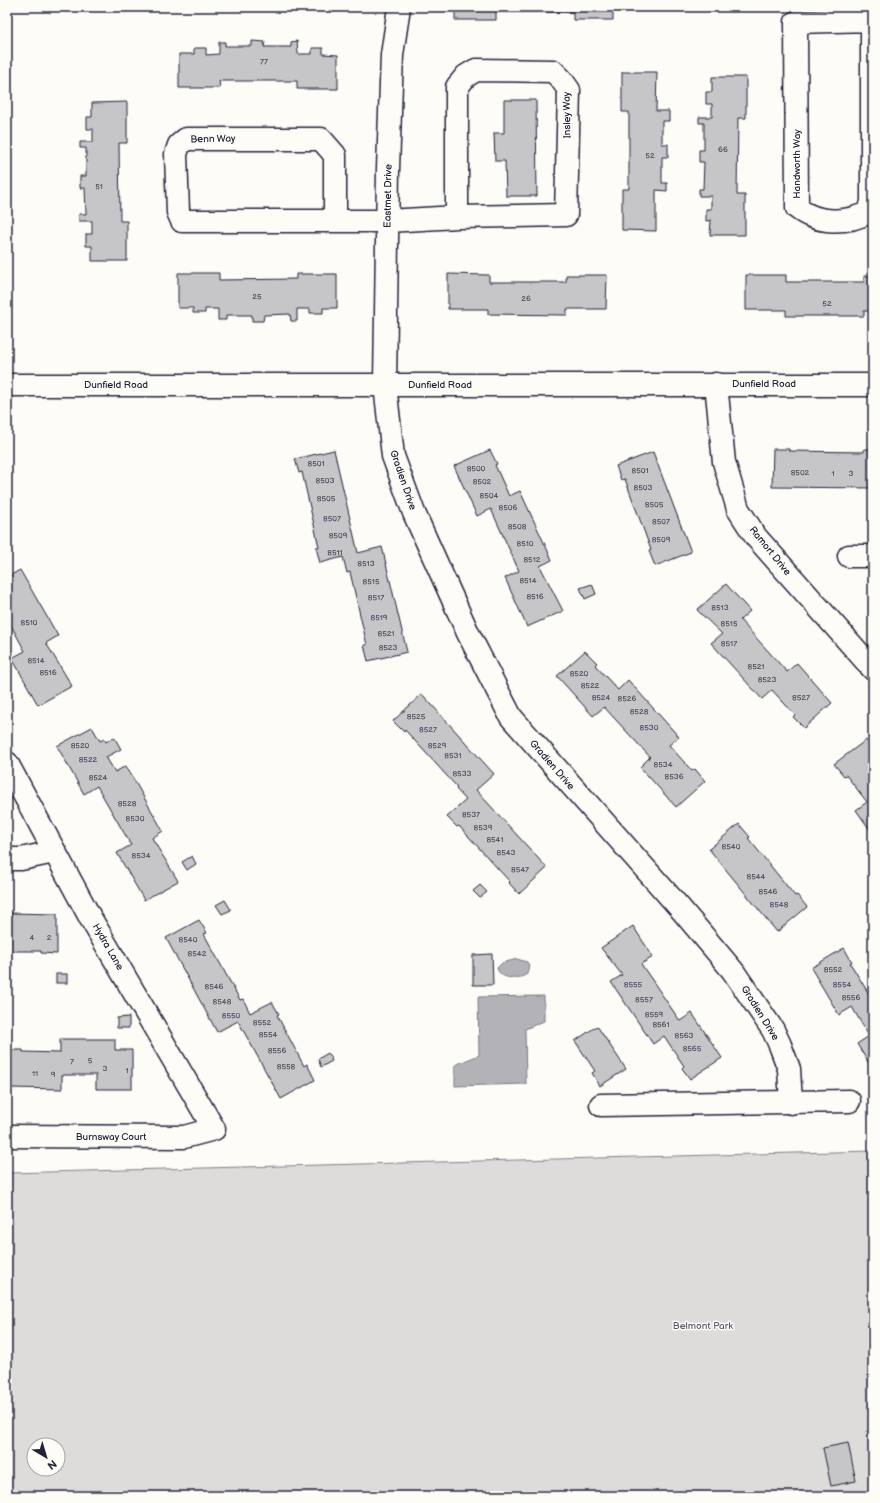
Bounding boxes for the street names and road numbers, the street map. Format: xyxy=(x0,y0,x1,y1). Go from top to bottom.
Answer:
street label: Insley Way xyxy=(561,91,573,138)
street label: Handworth Way xyxy=(791,129,803,199)
street label: Benn Way xyxy=(190,133,236,145)
street label: Eastmet Drive xyxy=(381,164,395,228)
street label: Dunfield Road xyxy=(732,378,796,390)
street label: Dunfield Road xyxy=(84,379,148,391)
street label: Dunfield Road xyxy=(408,379,472,391)
street label: Gradien Drive xyxy=(387,449,419,512)
street label: Ramort Drive xyxy=(747,524,793,578)
street label: Gradien Drive xyxy=(527,738,577,793)
street label: Hydra Lane xyxy=(90,922,126,972)
street label: Gradien Drive xyxy=(738,983,782,1043)
street label: Burnsway Court xyxy=(76,1131,146,1143)

